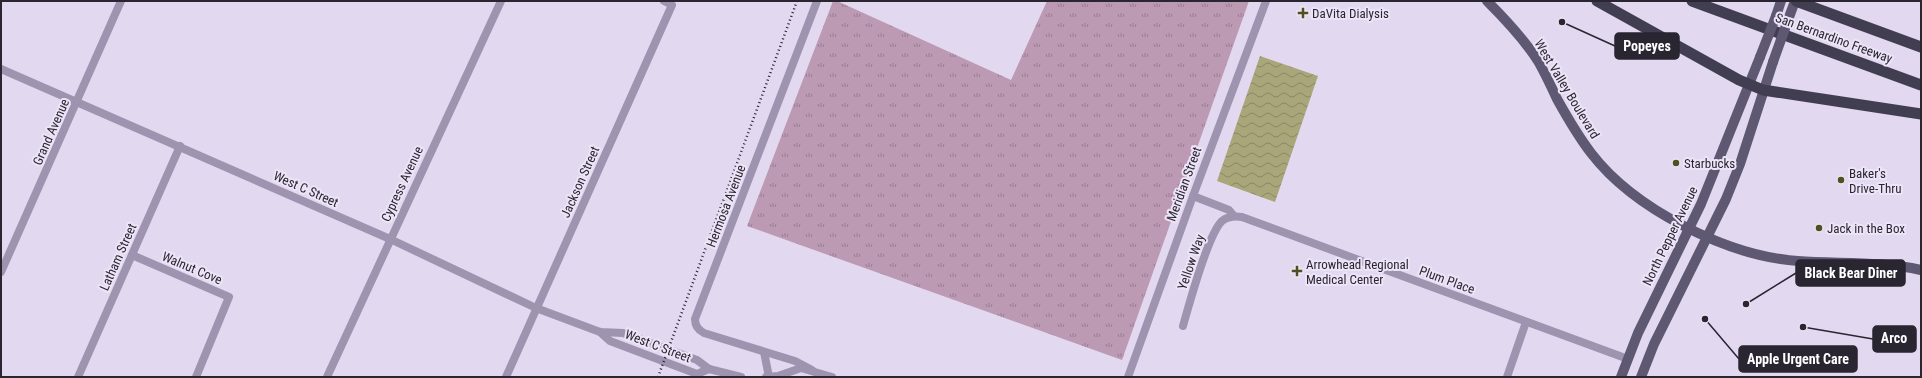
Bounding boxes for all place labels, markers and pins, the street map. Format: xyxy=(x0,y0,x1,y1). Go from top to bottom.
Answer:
place label: DaVita Dialysis xyxy=(1312,6,1389,21)
marker: DaVita Dialysis xyxy=(1297,7,1309,19)
callout: Popeyes xyxy=(1615,33,1679,59)
place label: Starbucks xyxy=(1684,156,1735,171)
marker: Starbucks xyxy=(1671,158,1681,168)
place label: Baker's Drive-Thru xyxy=(1849,166,1901,196)
marker: Baker's Drive-Thru xyxy=(1836,175,1846,185)
place label: Jack in the Box xyxy=(1827,221,1905,236)
marker: Jack in the Box xyxy=(1814,223,1824,233)
place label: Arrowhead Regional Medical Center xyxy=(1306,257,1409,287)
callout: Black Bear Diner xyxy=(1796,260,1905,286)
marker: Arrowhead Regional Medical Center xyxy=(1291,265,1303,277)
callout: Arco xyxy=(1873,326,1916,352)
callout: Apple Urgent Care xyxy=(1739,346,1857,372)

